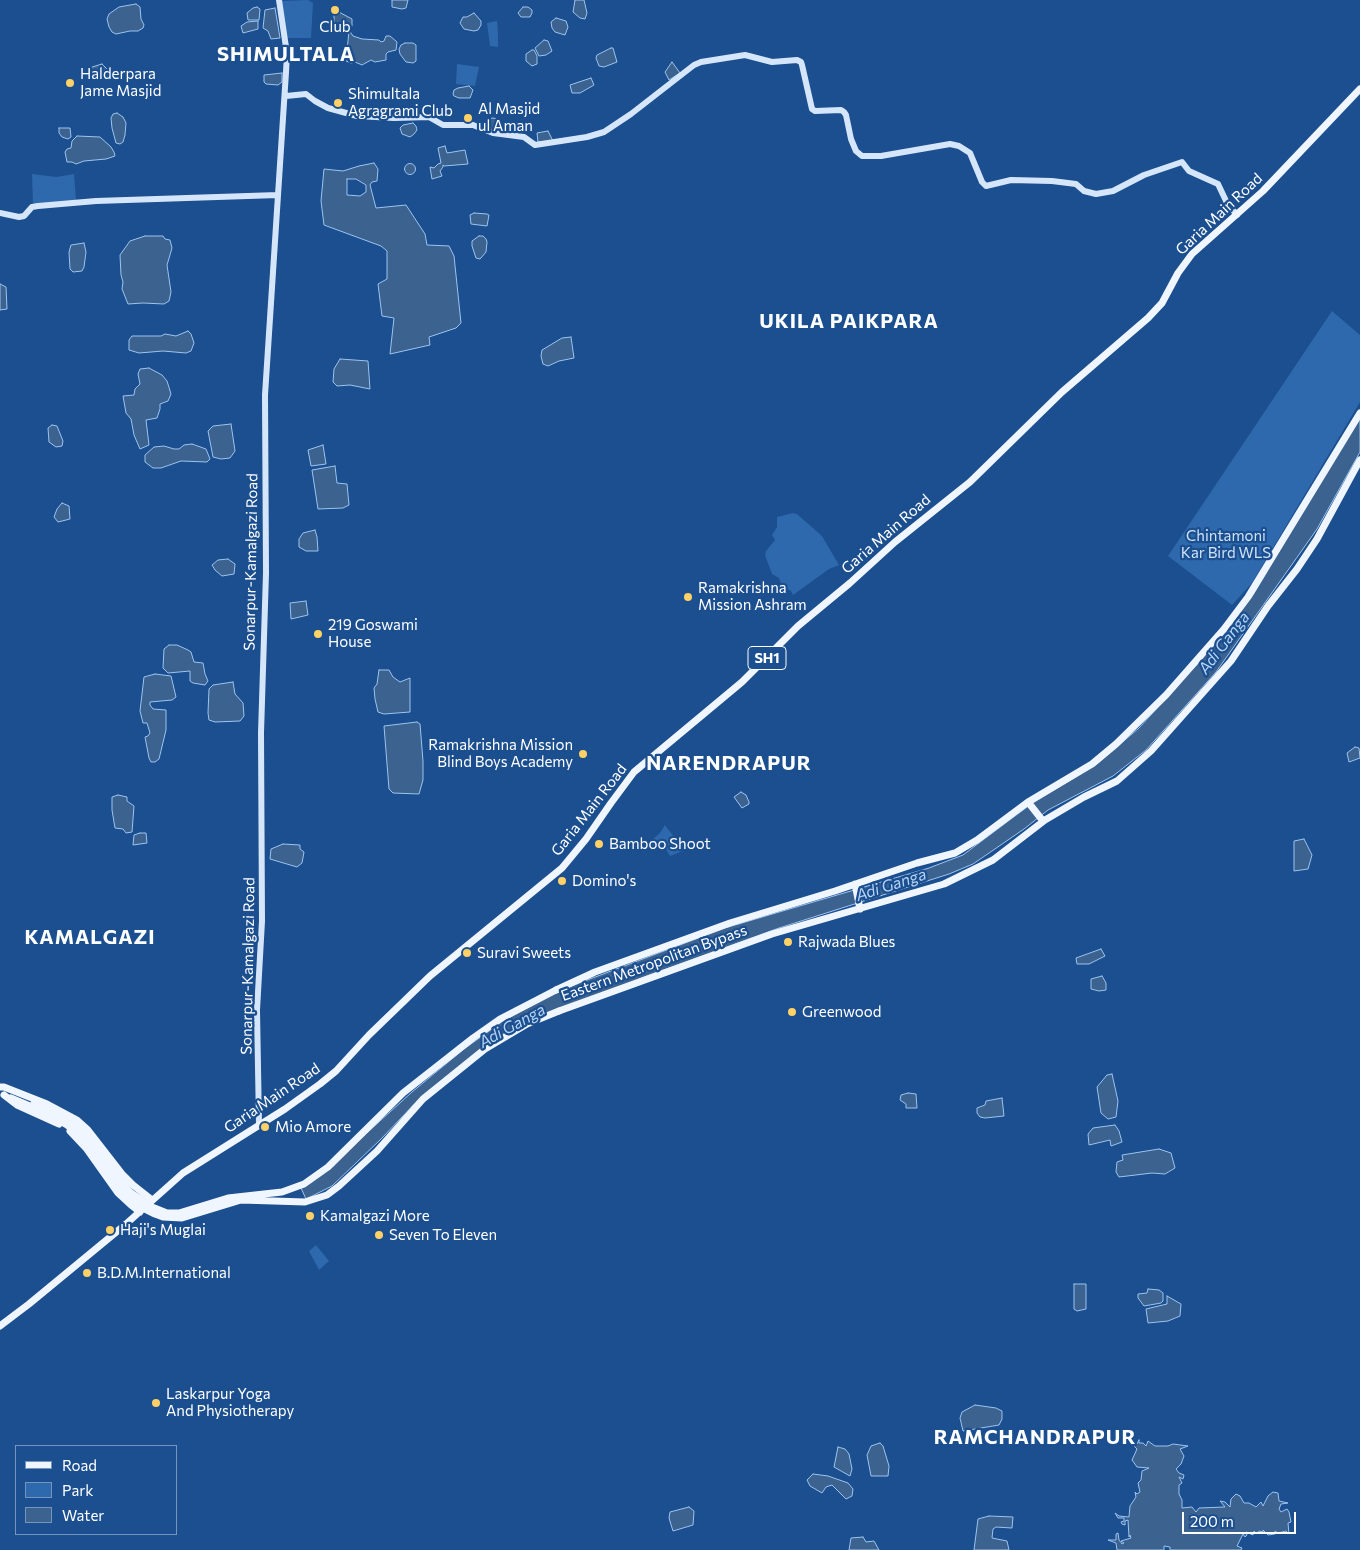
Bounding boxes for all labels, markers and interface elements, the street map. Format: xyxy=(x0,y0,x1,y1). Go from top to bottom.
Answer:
marker: Club xyxy=(329,4,341,16)
place label: Club xyxy=(319,18,351,36)
district label: SHIMULTALA xyxy=(216,42,356,66)
place label: Halderpara Jame Masjid xyxy=(80,65,161,100)
marker: Halderpara Jame Masjid xyxy=(64,77,76,89)
place label: Shimultala Agragrami Club xyxy=(348,85,453,120)
marker: Shimultala Agragrami Club xyxy=(332,97,344,109)
place label: Al Masjid ul Aman xyxy=(478,100,540,135)
marker: Al Masjid ul Aman xyxy=(462,112,474,124)
street label: Garia Main Road xyxy=(1172,169,1266,259)
district label: UKILA PAIKPARA xyxy=(757,309,941,333)
street label: Sonarpur-Kamalgazi Road xyxy=(240,473,262,651)
street label: Garia Main Road xyxy=(838,491,934,577)
park label: Chintamoni Kar Bird WLS xyxy=(1181,527,1271,562)
place label: Ramakrishna Mission Ashram xyxy=(698,579,807,614)
marker: Ramakrishna Mission Ashram xyxy=(682,591,694,603)
water label: Adi Ganga xyxy=(1194,608,1254,678)
place label: 219 Goswami House xyxy=(328,616,418,651)
marker: 219 Goswami House xyxy=(312,628,324,640)
road number: SH1 xyxy=(748,646,786,670)
place label: Ramakrishna Mission Blind Boys Academy xyxy=(428,736,573,771)
marker: Ramakrishna Mission Blind Boys Academy xyxy=(577,748,589,760)
district label: NARENDRAPUR xyxy=(645,751,813,775)
street label: Garia Main Road xyxy=(547,760,631,860)
place label: Bamboo Shoot xyxy=(609,835,711,853)
marker: Bamboo Shoot xyxy=(593,838,605,850)
water label: Adi Ganga xyxy=(853,865,929,905)
place label: Domino's xyxy=(572,872,636,890)
marker: Domino's xyxy=(556,875,568,887)
street label: Sonarpur-Kamalgazi Road xyxy=(237,877,259,1055)
street label: Eastern Metropolitan Bypass xyxy=(559,921,749,1005)
district label: KAMALGAZI xyxy=(23,925,157,949)
place label: Rajwada Blues xyxy=(798,933,895,951)
marker: Rajwada Blues xyxy=(782,936,794,948)
place label: Suravi Sweets xyxy=(477,944,571,962)
marker: Suravi Sweets xyxy=(461,947,473,959)
water label: Adi Ganga xyxy=(475,1000,549,1052)
place label: Greenwood xyxy=(802,1003,881,1021)
marker: Greenwood xyxy=(786,1006,798,1018)
street label: Garia Main Road xyxy=(221,1059,323,1137)
place label: Mio Amore xyxy=(275,1118,351,1136)
marker: Mio Amore xyxy=(259,1121,271,1133)
place label: Kamalgazi More xyxy=(320,1207,430,1225)
marker: Kamalgazi More xyxy=(304,1210,316,1222)
place label: Haji's Muglai xyxy=(120,1221,206,1239)
marker: Haji's Muglai xyxy=(104,1224,116,1236)
place label: Seven To Eleven xyxy=(389,1226,497,1244)
marker: Seven To Eleven xyxy=(373,1229,385,1241)
place label: B.D.M.International xyxy=(97,1264,231,1282)
marker: B.D.M.International xyxy=(81,1267,93,1279)
place label: Laskarpur Yoga And Physiotherapy xyxy=(166,1385,294,1420)
marker: Laskarpur Yoga And Physiotherapy xyxy=(150,1397,162,1409)
district label: RAMCHANDRAPUR xyxy=(932,1425,1138,1449)
legend xyxy=(15,1445,178,1535)
text: Road xyxy=(62,1456,97,1474)
text: Park xyxy=(62,1481,93,1499)
scale bar xyxy=(1185,1502,1299,1534)
text: Water xyxy=(62,1506,104,1524)
text: 200 m xyxy=(1190,1512,1234,1530)

